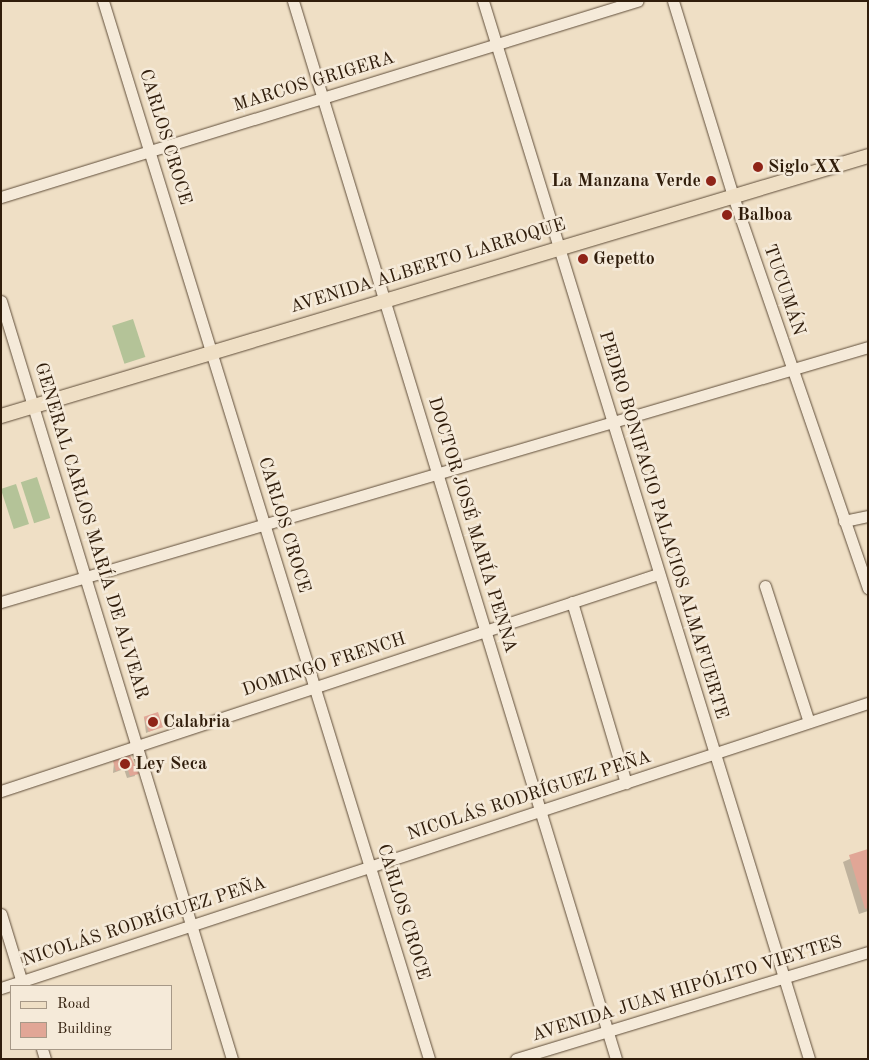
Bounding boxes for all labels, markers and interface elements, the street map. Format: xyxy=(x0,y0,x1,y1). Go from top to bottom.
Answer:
street label: MARCOS GRIGERA xyxy=(231,47,397,117)
street label: CARLOS CROCE xyxy=(134,67,196,207)
place label: Siglo XX xyxy=(768,156,841,178)
marker: Siglo XX xyxy=(752,161,764,173)
place label: La Manzana Verde xyxy=(551,170,701,192)
marker: La Manzana Verde xyxy=(705,175,717,187)
place label: Balboa xyxy=(737,204,792,226)
marker: Balboa xyxy=(721,209,733,221)
street label: AVENIDA ALBERTO LARROQUE xyxy=(288,214,568,318)
street label: TUCUMÁN xyxy=(758,241,810,339)
place label: Gepetto xyxy=(593,248,655,270)
marker: Gepetto xyxy=(577,253,589,265)
street label: PEDRO BONIFACIO PALACIOS ALMAFUERTE xyxy=(594,328,732,722)
street label: GENERAL CARLOS MARÍA DE ALVEAR xyxy=(29,360,153,702)
street label: DOCTOR JOSÉ MARÍA PENNA xyxy=(423,395,521,655)
street label: CARLOS CROCE xyxy=(253,455,315,595)
street label: DOMINGO FRENCH xyxy=(239,628,409,702)
place label: Calabria xyxy=(163,711,230,733)
marker: Calabria xyxy=(147,716,159,728)
street label: NICOLÁS RODRÍGUEZ PEÑA xyxy=(404,746,654,846)
place label: Ley Seca xyxy=(135,753,207,775)
marker: Ley Seca xyxy=(119,758,131,770)
street label: CARLOS CROCE xyxy=(372,842,434,982)
street label: NICOLÁS RODRÍGUEZ PEÑA xyxy=(19,872,269,972)
street label: AVENIDA JUAN HIPÓLITO VIEYTES xyxy=(529,931,845,1047)
legend xyxy=(10,985,172,1050)
text: Road xyxy=(57,997,90,1012)
text: Building xyxy=(57,1022,112,1037)

